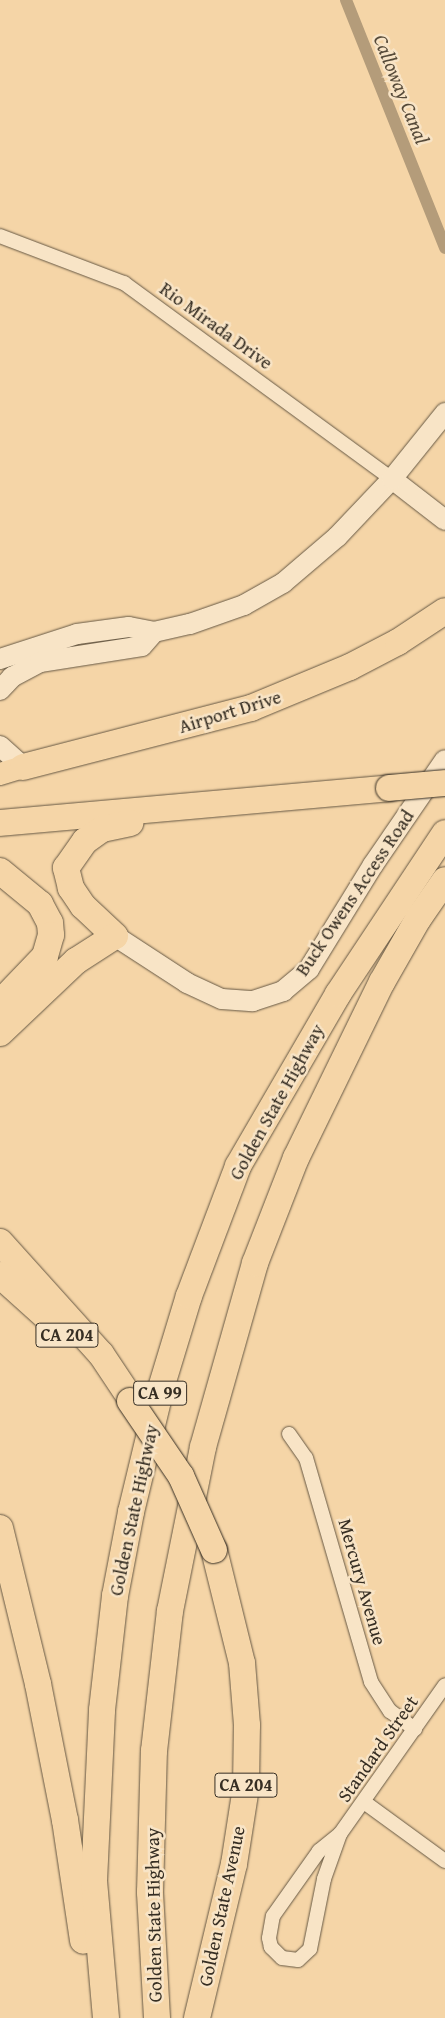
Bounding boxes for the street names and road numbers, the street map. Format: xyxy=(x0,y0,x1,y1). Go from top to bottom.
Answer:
street label: Rio Mirada Drive xyxy=(155,278,277,374)
street label: Airport Drive xyxy=(176,686,284,738)
street label: Buck Owens Access Road xyxy=(291,806,419,980)
street label: Golden State Highway xyxy=(225,1020,329,1184)
road number: CA 204 xyxy=(34,1320,100,1350)
road number: CA 99 xyxy=(132,1378,188,1409)
street label: Golden State Highway xyxy=(105,1422,163,1598)
street label: Mercury Avenue xyxy=(333,1516,391,1648)
street label: Standard Street xyxy=(333,1691,423,1807)
road number: CA 204 xyxy=(214,1770,278,1800)
street label: Golden State Avenue xyxy=(194,1824,250,1988)
street label: Golden State Highway xyxy=(141,1828,167,2002)

